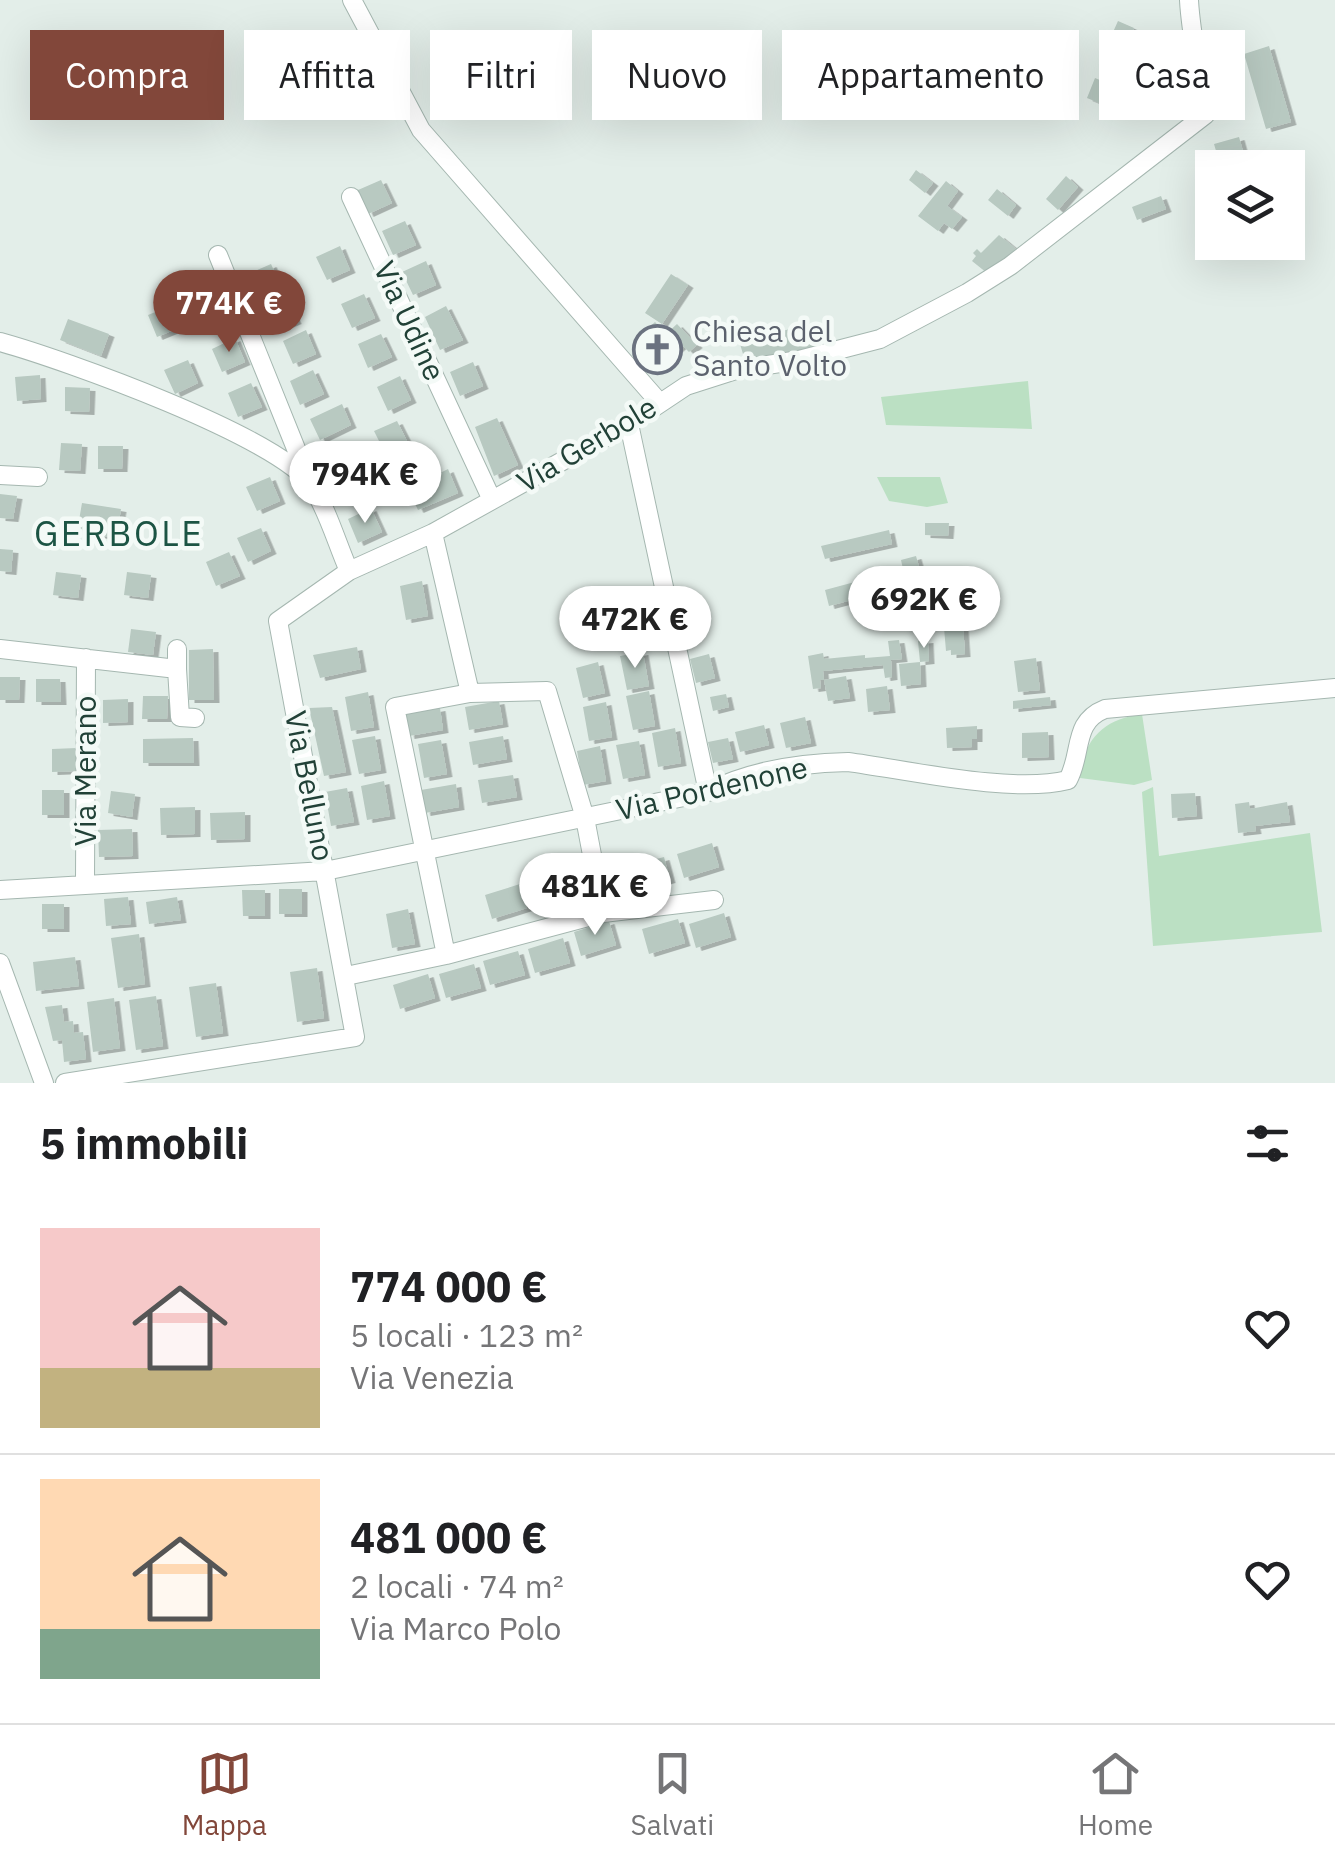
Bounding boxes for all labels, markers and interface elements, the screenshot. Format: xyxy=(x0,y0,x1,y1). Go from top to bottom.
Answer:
chip: Compra xyxy=(30,30,224,120)
chip: Affitta xyxy=(244,30,410,120)
chip: Filtri xyxy=(430,30,572,120)
chip: Nuovo xyxy=(592,30,762,120)
chip: Appartamento xyxy=(782,30,1079,120)
chip: Casa xyxy=(1099,30,1245,120)
map controls xyxy=(1195,150,1305,260)
button: layers xyxy=(1195,150,1305,260)
street label: Via Udine xyxy=(366,254,455,386)
pin: 774K € xyxy=(148,270,310,355)
text: 774K € xyxy=(175,281,283,323)
place label: Chiesa del Santo Volto xyxy=(693,311,847,384)
church icon: Chiesa del Santo Volto xyxy=(632,323,684,375)
street label: Via Gerbole xyxy=(509,387,663,501)
pin: 794K € xyxy=(284,441,446,526)
text: 794K € xyxy=(311,452,419,494)
district label: GERBOLE xyxy=(34,510,204,556)
pin: 692K € xyxy=(843,566,1005,651)
text: 692K € xyxy=(870,577,978,619)
pin: 472K € xyxy=(554,586,716,671)
text: 472K € xyxy=(581,597,689,639)
street label: Via Merano xyxy=(65,696,104,846)
street label: Via Belluno xyxy=(277,707,344,864)
street label: Via Pordenone xyxy=(612,747,811,829)
pin: 481K € xyxy=(514,853,676,938)
text: 481K € xyxy=(541,864,649,906)
text: 5 immobili xyxy=(40,1116,248,1171)
icon: filters xyxy=(1240,1116,1295,1171)
text: 774 000 € xyxy=(350,1259,547,1314)
icon: home xyxy=(120,1268,240,1388)
icon: heart xyxy=(1240,1301,1295,1356)
text: 5 locali · 123 m² xyxy=(350,1314,583,1356)
text: Via Venezia xyxy=(350,1356,514,1398)
text: 481 000 € xyxy=(350,1510,547,1565)
icon: home xyxy=(120,1519,240,1639)
icon: heart xyxy=(1240,1552,1295,1607)
text: 2 locali · 74 m² xyxy=(350,1565,564,1607)
text: Via Marco Polo xyxy=(350,1607,561,1649)
tab: Mappa xyxy=(182,1746,267,1843)
tab: Salvati xyxy=(630,1746,714,1843)
tab: Home xyxy=(1078,1746,1153,1843)

